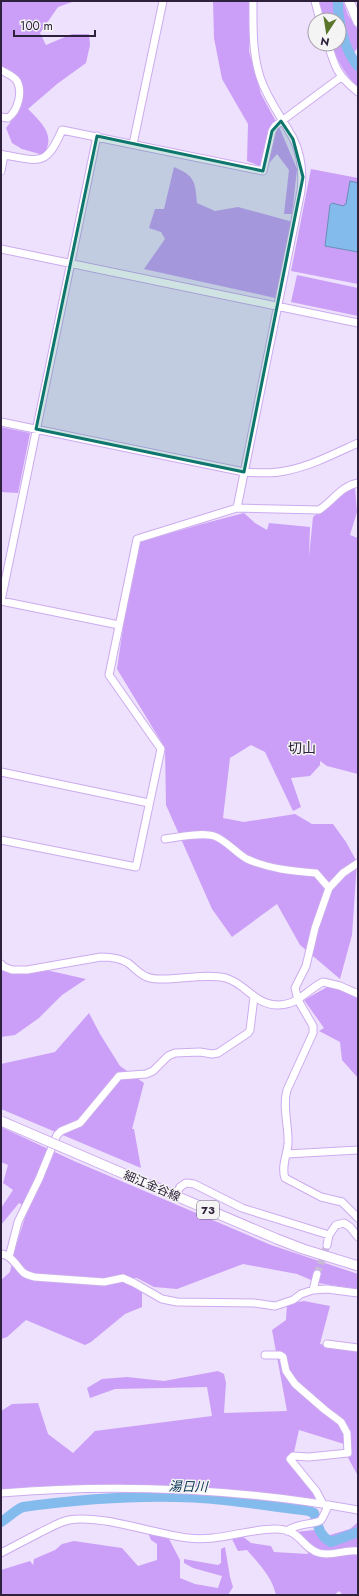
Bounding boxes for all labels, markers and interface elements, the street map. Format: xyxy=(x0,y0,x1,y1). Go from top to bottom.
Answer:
scale bar xyxy=(14,12,95,38)
north arrow xyxy=(307,12,347,52)
text: 100 m xyxy=(20,17,53,35)
text: N xyxy=(319,33,331,51)
district label: 切山 xyxy=(288,738,316,758)
street label: 細江金谷線 xyxy=(121,1166,183,1206)
road number: 73 xyxy=(197,1201,219,1219)
water label: 湯日川 xyxy=(168,1477,210,1496)

